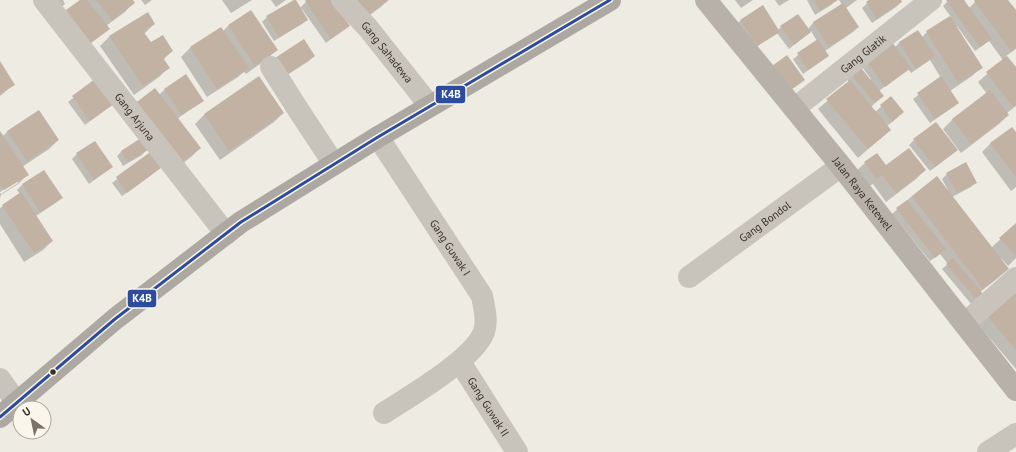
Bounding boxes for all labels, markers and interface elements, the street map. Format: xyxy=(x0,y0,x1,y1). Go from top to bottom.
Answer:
street label: Gang Sahadewa xyxy=(358,18,416,86)
street label: Gang Glatik xyxy=(837,31,889,76)
line badge: K4B xyxy=(435,85,466,104)
text: K4B xyxy=(441,87,461,101)
street label: Gang Arjuna xyxy=(112,90,158,144)
street label: Jalan Raya Ketewel xyxy=(829,153,896,234)
street label: Gang Bondol xyxy=(736,198,794,245)
street label: Gang Guwak I xyxy=(427,217,474,278)
line badge: K4B xyxy=(127,289,157,308)
text: K4B xyxy=(132,291,152,305)
unlabelled marker xyxy=(48,367,58,377)
street label: Gang Guwak II xyxy=(464,374,512,439)
north arrow xyxy=(12,400,52,440)
text: U xyxy=(20,404,33,419)

